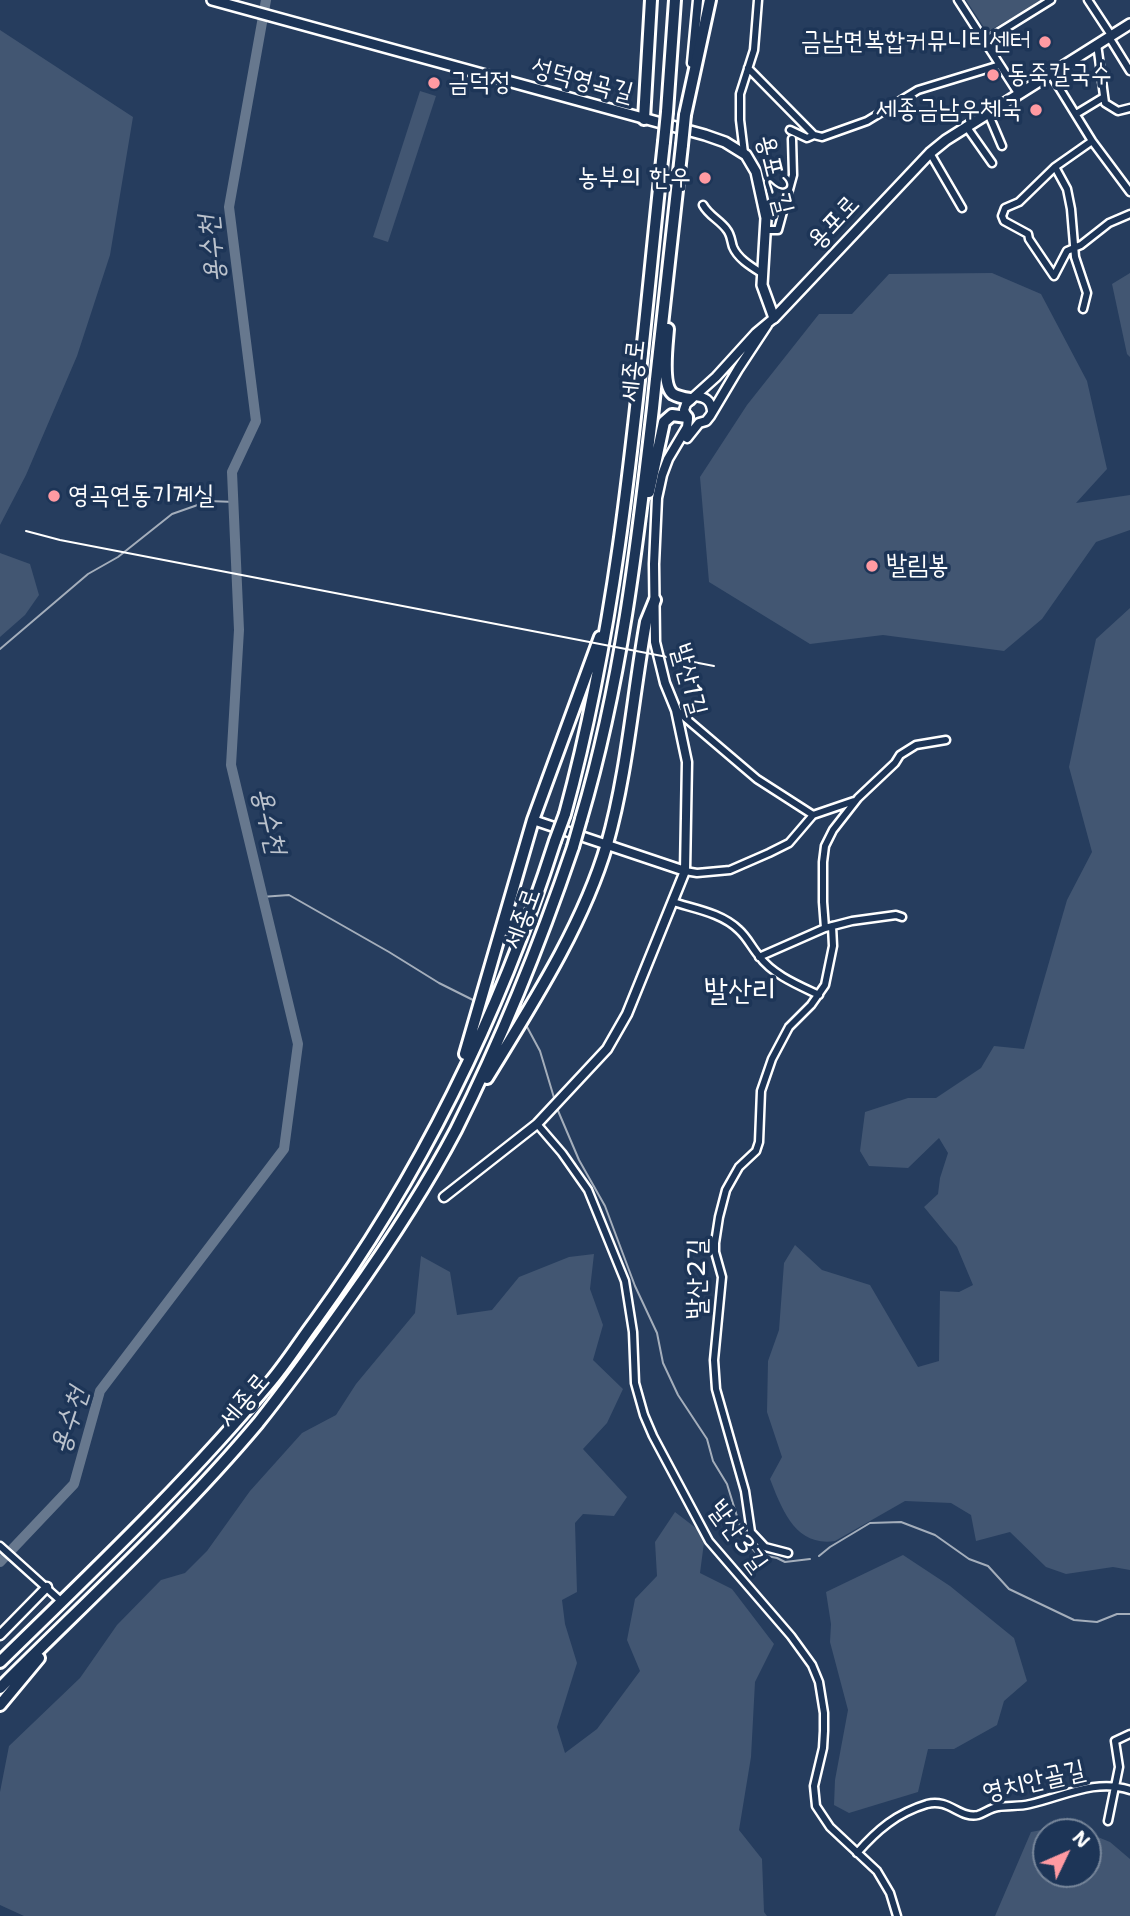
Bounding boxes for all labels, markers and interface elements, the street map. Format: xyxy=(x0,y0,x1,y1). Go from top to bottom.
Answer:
place label: 금남면복합커뮤니티센터 xyxy=(801,26,1031,58)
marker: 금남면복합커뮤니티센터 xyxy=(1037,34,1053,50)
street label: 성덕영곡길 xyxy=(527,52,637,110)
place label: 동죽칼국수 xyxy=(1007,59,1112,91)
place label: 금덕정 xyxy=(448,67,511,99)
marker: 동죽칼국수 xyxy=(985,67,1001,83)
marker: 금덕정 xyxy=(426,75,442,91)
place label: 세종금남우체국 xyxy=(876,94,1022,126)
marker: 세종금남우체국 xyxy=(1028,102,1044,118)
street label: 용포2길 xyxy=(749,132,799,218)
place label: 농부의 한우 xyxy=(578,162,691,194)
marker: 농부의 한우 xyxy=(697,170,713,186)
street label: 용포로 xyxy=(801,189,867,257)
water label: 용수천 xyxy=(193,214,233,284)
street label: 세종로 xyxy=(615,338,653,404)
place label: 영곡연동기계실 xyxy=(68,480,214,512)
marker: 영곡연동기계실 xyxy=(46,488,62,504)
place label: 발림봉 xyxy=(886,550,949,582)
marker: 발림봉 xyxy=(864,558,880,574)
street label: 발산1길 xyxy=(663,640,713,720)
water label: 용수천 xyxy=(244,784,292,858)
street label: 세종로 xyxy=(498,884,548,954)
district label: 발산리 xyxy=(704,974,776,1010)
street label: 발산2길 xyxy=(682,1239,714,1319)
street label: 세종로 xyxy=(213,1367,277,1435)
water label: 용수천 xyxy=(44,1384,96,1458)
street label: 발산3길 xyxy=(701,1495,773,1579)
street label: 영치안골길 xyxy=(980,1755,1088,1809)
north arrow xyxy=(1032,1818,1102,1888)
text: N xyxy=(1067,1825,1095,1854)

